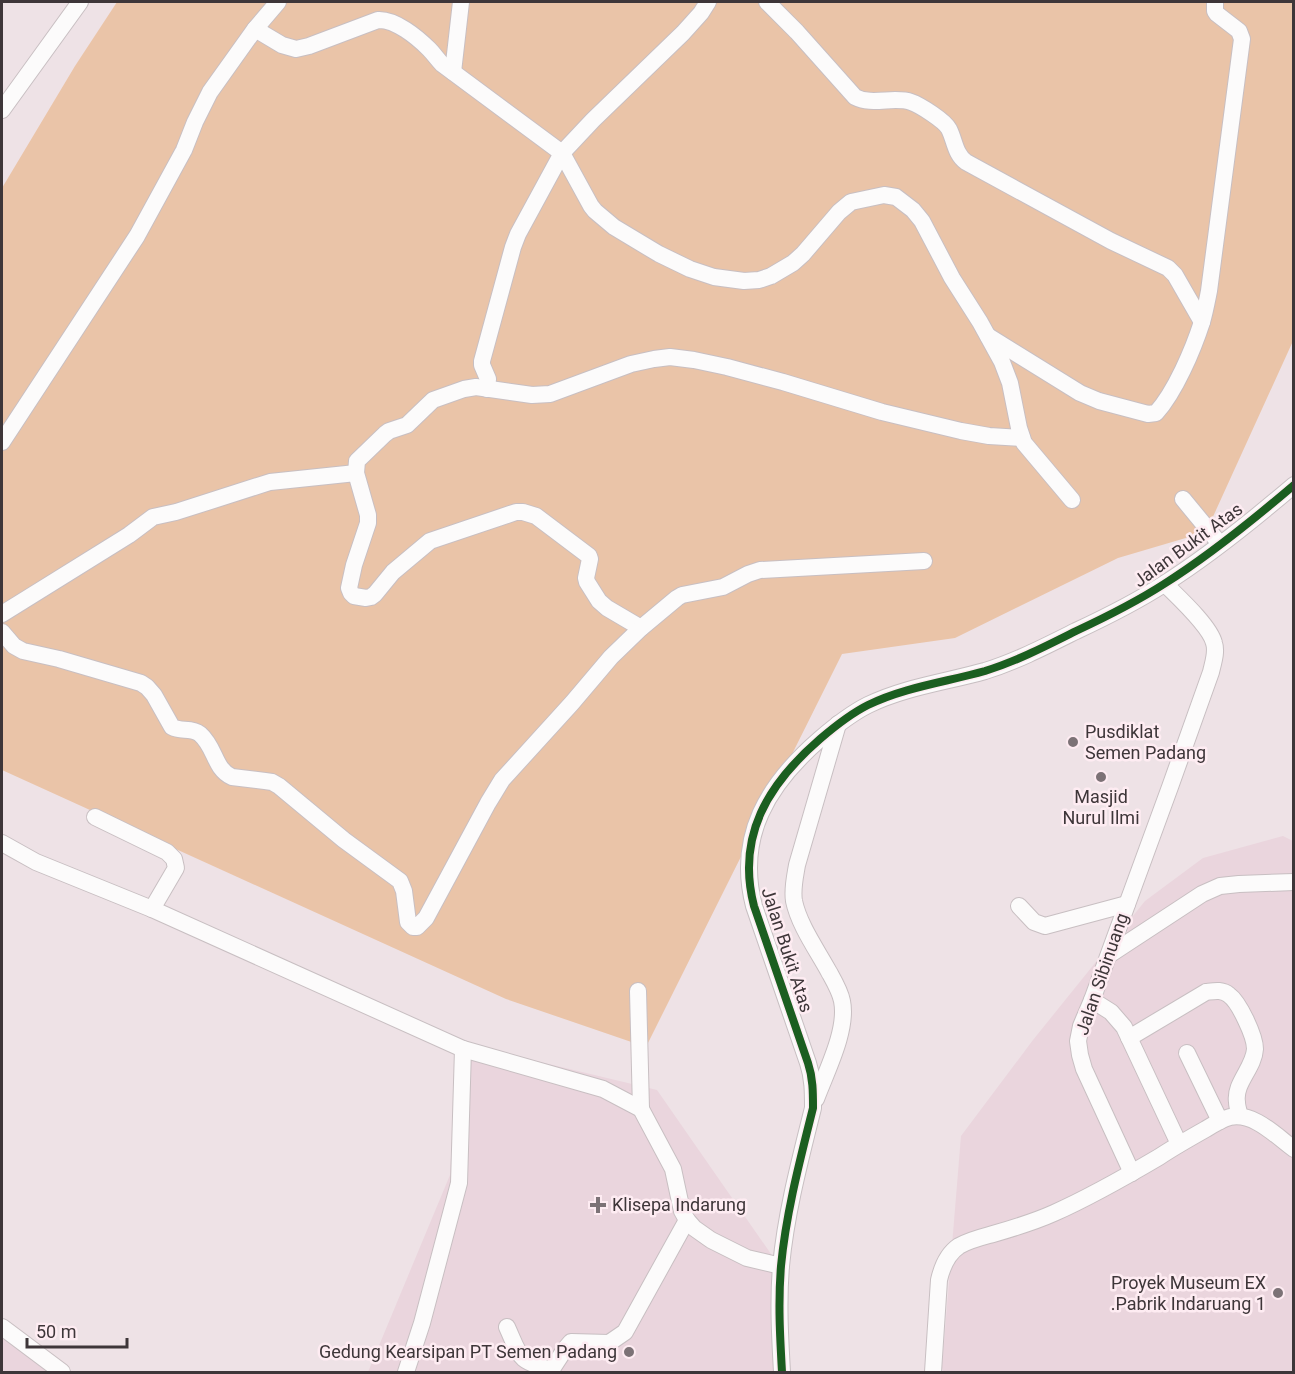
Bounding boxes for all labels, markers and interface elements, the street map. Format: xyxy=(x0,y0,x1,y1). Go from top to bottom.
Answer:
street label: Jalan Bukit Atas xyxy=(1129,498,1246,591)
place label: Pusdiklat Semen Padang xyxy=(1085,721,1206,763)
marker: Pusdiklat Semen Padang xyxy=(1066,735,1080,749)
marker: Masjid Nurul Ilmi xyxy=(1094,770,1108,784)
place label: Masjid Nurul Ilmi xyxy=(1062,786,1140,828)
street label: Jalan Bukit Atas xyxy=(757,885,818,1015)
street label: Jalan Sibinuang xyxy=(1071,910,1132,1038)
place label: Klisepa Indarung xyxy=(612,1194,746,1215)
marker: Klisepa Indarung xyxy=(589,1196,607,1214)
place label: Proyek Museum EX .Pabrik Indaruang 1 xyxy=(1111,1272,1266,1314)
marker: Proyek Museum EX .Pabrik Indaruang 1 xyxy=(1271,1286,1285,1300)
scale bar xyxy=(27,1311,128,1349)
text: 50 m xyxy=(36,1321,76,1342)
place label: Gedung Kearsipan PT Semen Padang xyxy=(319,1341,617,1362)
marker: Gedung Kearsipan PT Semen Padang xyxy=(622,1345,636,1359)

